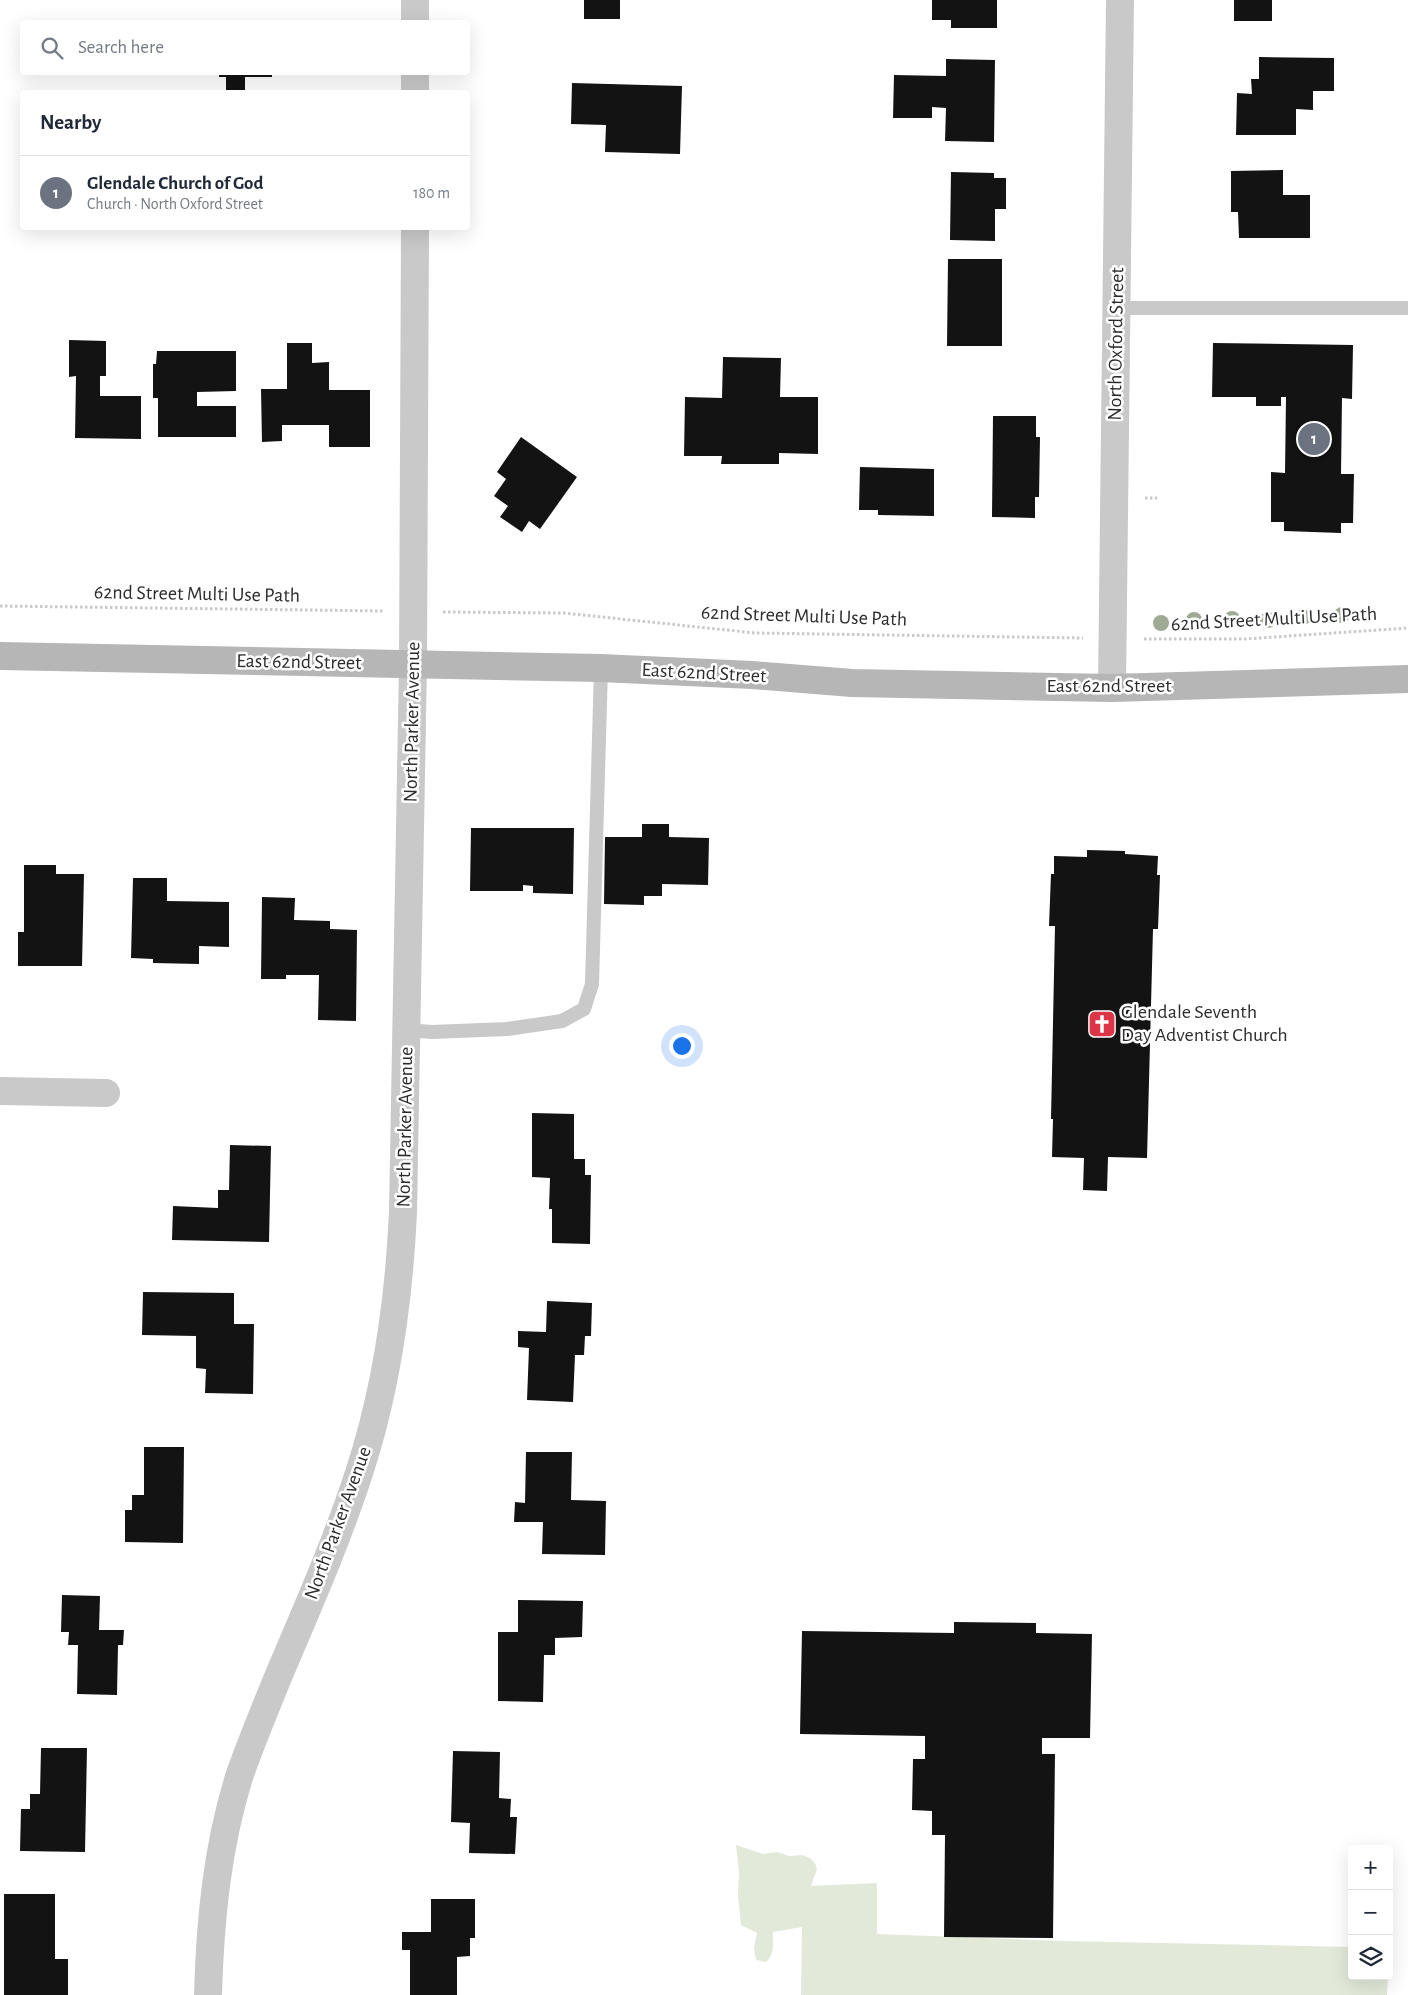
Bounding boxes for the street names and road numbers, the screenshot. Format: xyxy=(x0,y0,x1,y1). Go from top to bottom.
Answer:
street label: North Oxford Street xyxy=(1105,267,1127,421)
street label: 62nd Street Multi Use Path xyxy=(94,582,300,606)
street label: 62nd Street Multi Use Path xyxy=(701,602,907,630)
street label: 62nd Street Multi Use Path xyxy=(1170,604,1378,634)
street label: North Parker Avenue xyxy=(401,641,423,803)
street label: East 62nd Street xyxy=(236,651,362,673)
street label: East 62nd Street xyxy=(641,660,768,686)
street label: East 62nd Street xyxy=(1046,676,1172,696)
street label: North Parker Avenue xyxy=(394,1046,416,1208)
street label: North Parker Avenue xyxy=(301,1444,375,1602)

